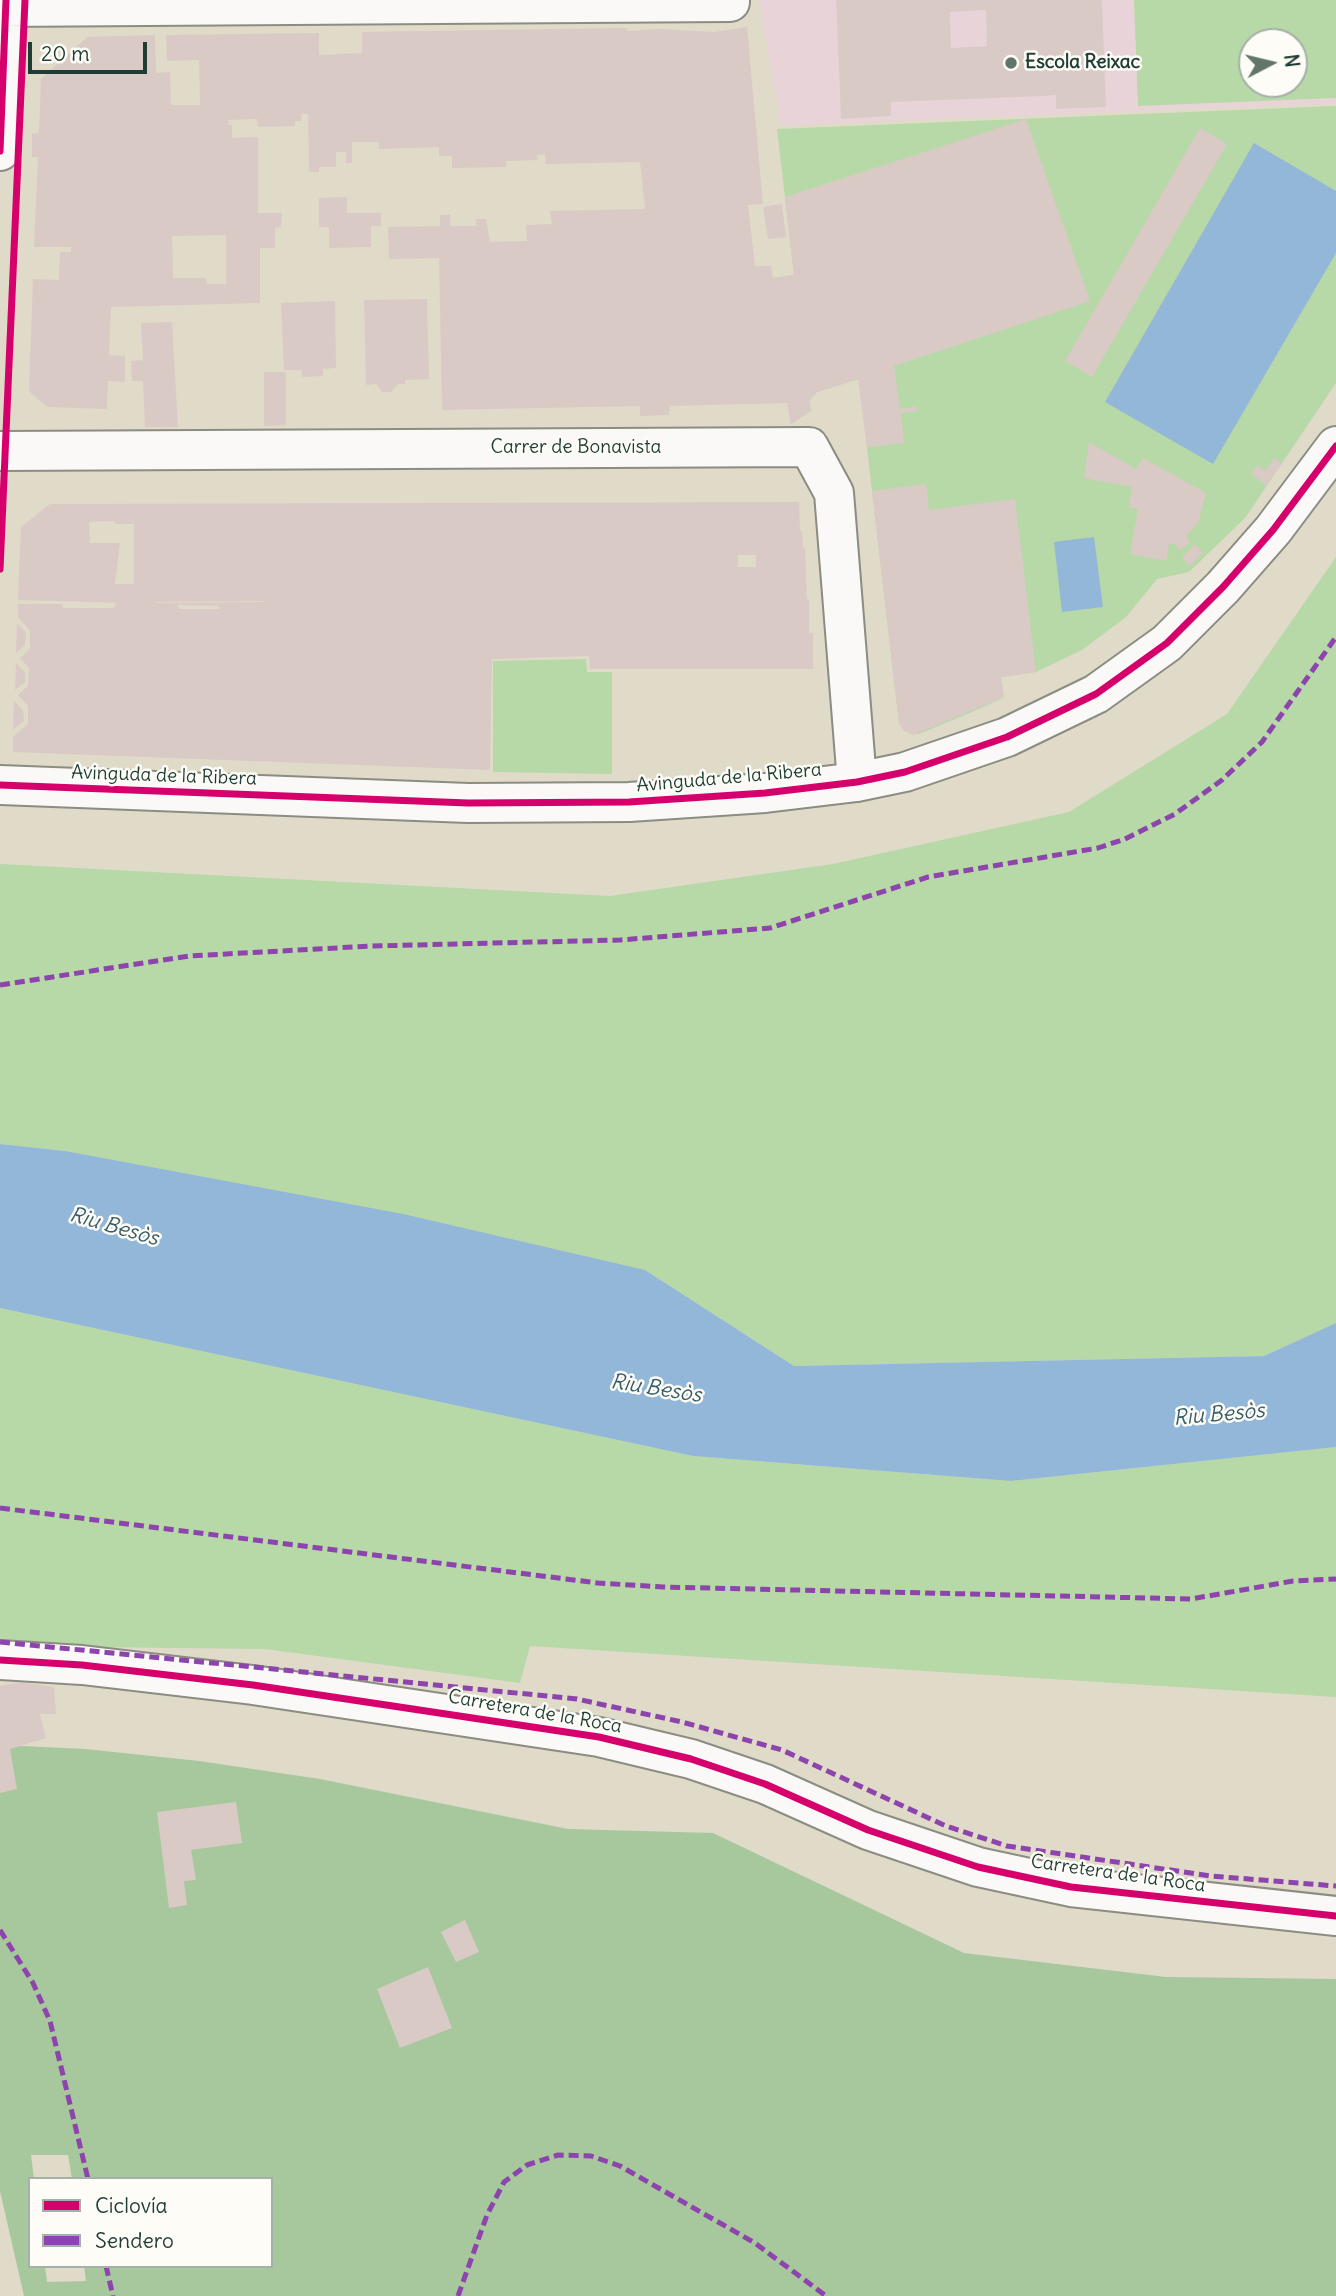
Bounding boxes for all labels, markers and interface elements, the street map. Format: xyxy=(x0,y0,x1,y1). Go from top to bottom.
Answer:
scale bar xyxy=(32,28,150,72)
north arrow xyxy=(1238,28,1308,98)
text: 20 m xyxy=(41,40,90,67)
place label: Escola Reixac xyxy=(1025,52,1140,74)
text: N xyxy=(1279,53,1305,69)
marker: Escola Reixac xyxy=(1003,55,1019,71)
street label: Carrer de Bonavista xyxy=(491,437,661,459)
street label: Avinguda de la Ribera xyxy=(636,759,822,797)
street label: Avinguda de la Ribera xyxy=(71,761,257,791)
water label: Riu Besòs xyxy=(67,1202,161,1252)
water label: Riu Besòs xyxy=(609,1369,703,1409)
water label: Riu Besòs xyxy=(1172,1398,1266,1432)
street label: Carretera de la Roca xyxy=(446,1685,624,1739)
street label: Carretera de la Roca xyxy=(1029,1850,1207,1898)
legend xyxy=(28,2177,273,2268)
text: Ciclovía xyxy=(95,2192,168,2219)
text: Sendero xyxy=(95,2227,174,2254)

